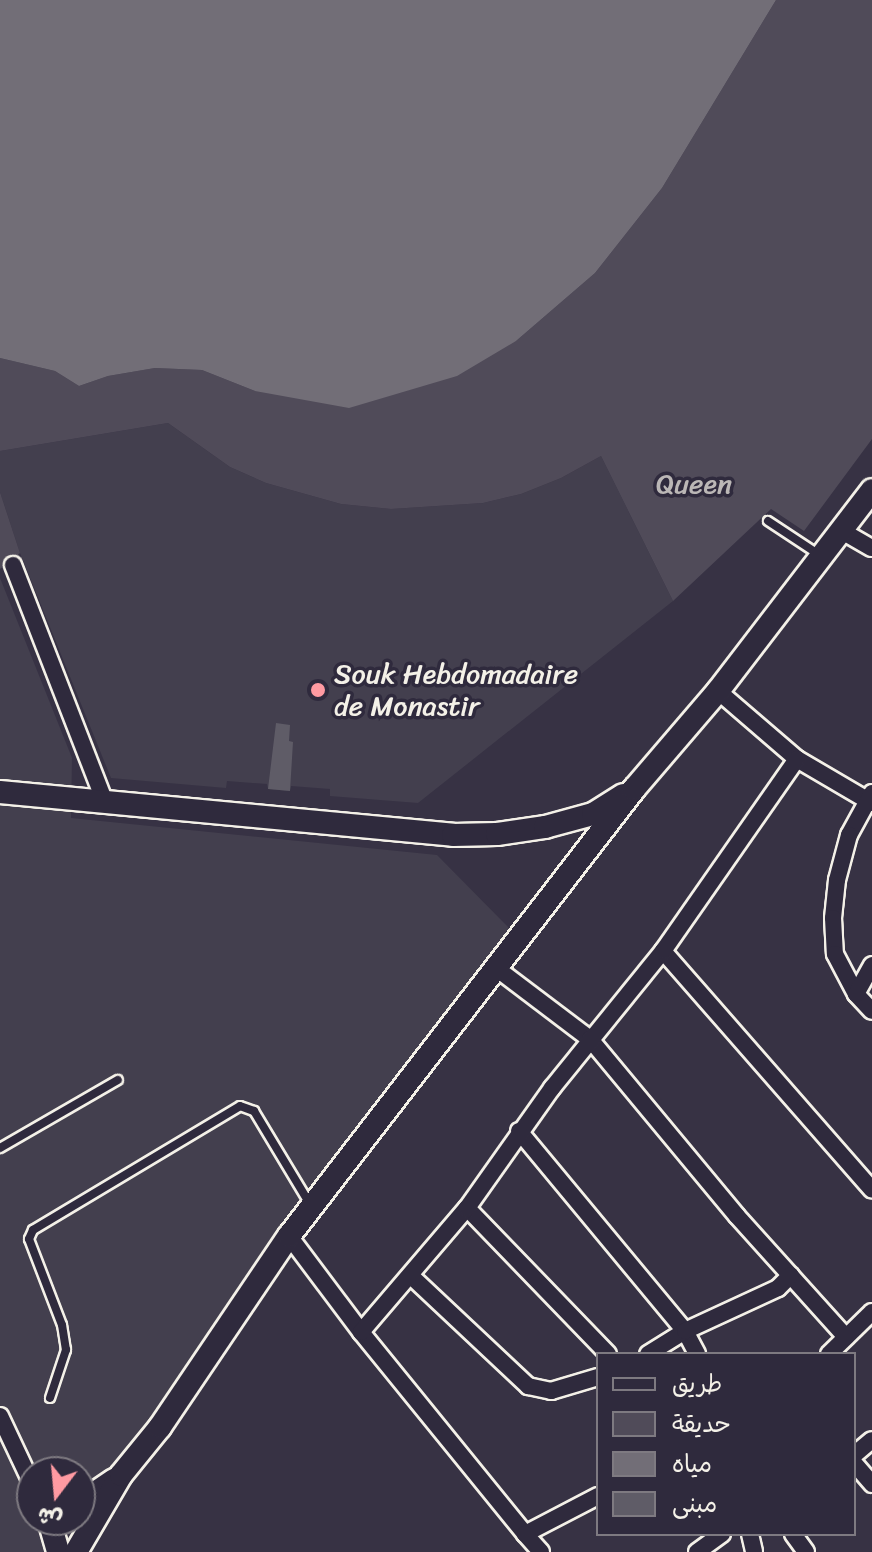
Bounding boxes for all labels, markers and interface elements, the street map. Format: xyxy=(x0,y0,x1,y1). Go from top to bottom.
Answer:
park label: Queen xyxy=(656,467,732,501)
place label: Souk Hebdomadaire de Monastir xyxy=(334,657,579,723)
marker: Souk Hebdomadaire de Monastir xyxy=(309,681,327,699)
legend xyxy=(596,1352,856,1536)
text: طريق xyxy=(672,1363,722,1405)
text: حديقة xyxy=(672,1403,731,1445)
text: مياه xyxy=(672,1443,712,1485)
north arrow xyxy=(16,1456,96,1536)
text: مبنى xyxy=(672,1483,717,1525)
text: ش xyxy=(33,1496,67,1540)

